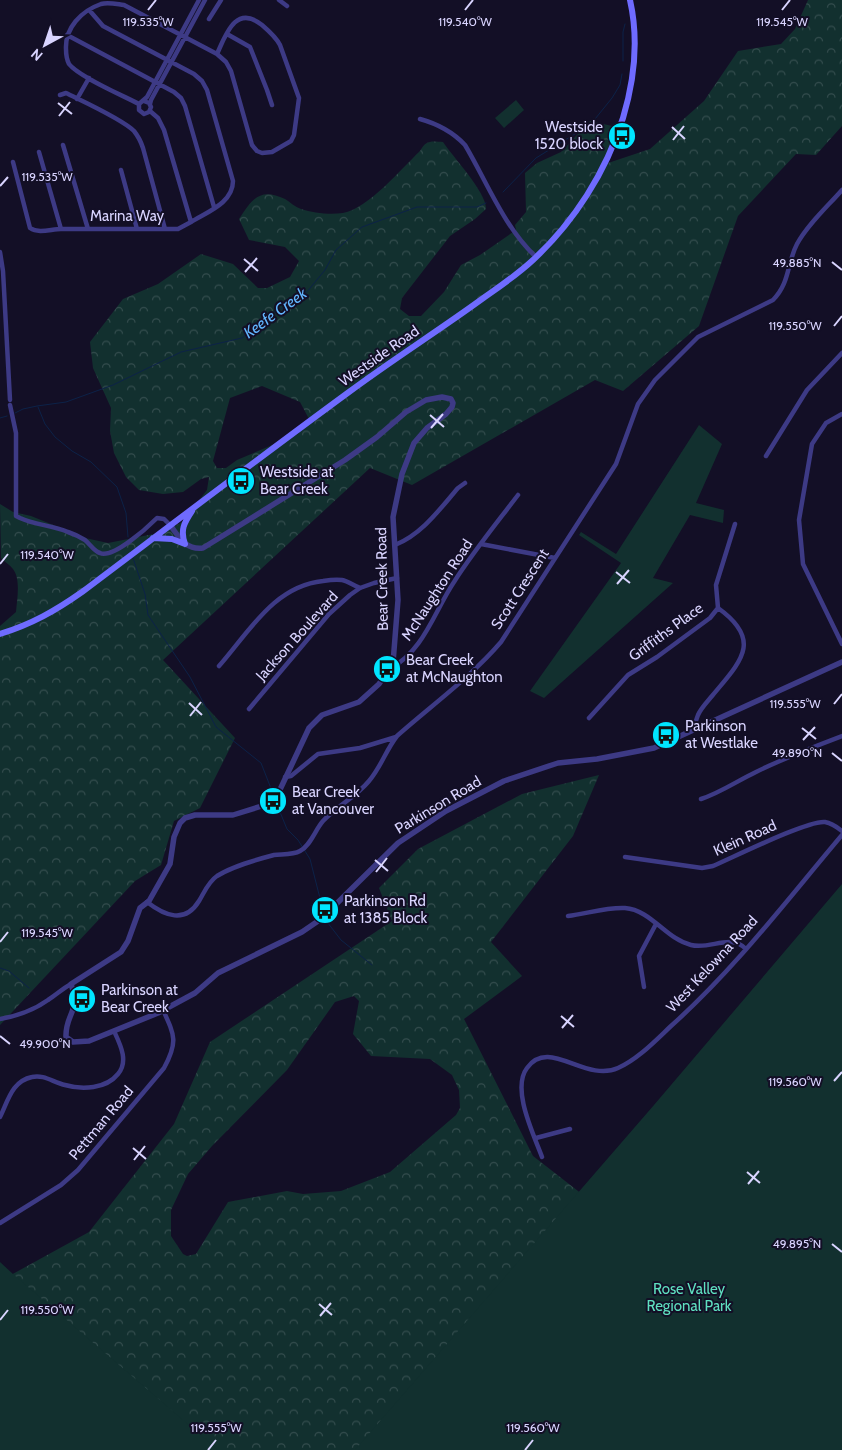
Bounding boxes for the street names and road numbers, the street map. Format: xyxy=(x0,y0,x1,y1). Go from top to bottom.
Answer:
street label: Marina Way xyxy=(90,207,165,225)
street label: Westside Road xyxy=(335,322,423,390)
street label: Bear Creek Road xyxy=(372,527,392,631)
street label: McNaughton Road xyxy=(398,536,476,644)
street label: Scott Crescent xyxy=(487,545,553,633)
street label: Jackson Boulevard xyxy=(251,588,342,685)
street label: Griffiths Place xyxy=(625,599,707,665)
street label: Parkinson Road xyxy=(392,772,484,838)
street label: Klein Road xyxy=(711,816,779,860)
street label: West Kelowna Road xyxy=(663,912,761,1016)
street label: Pettman Road xyxy=(65,1082,137,1164)

